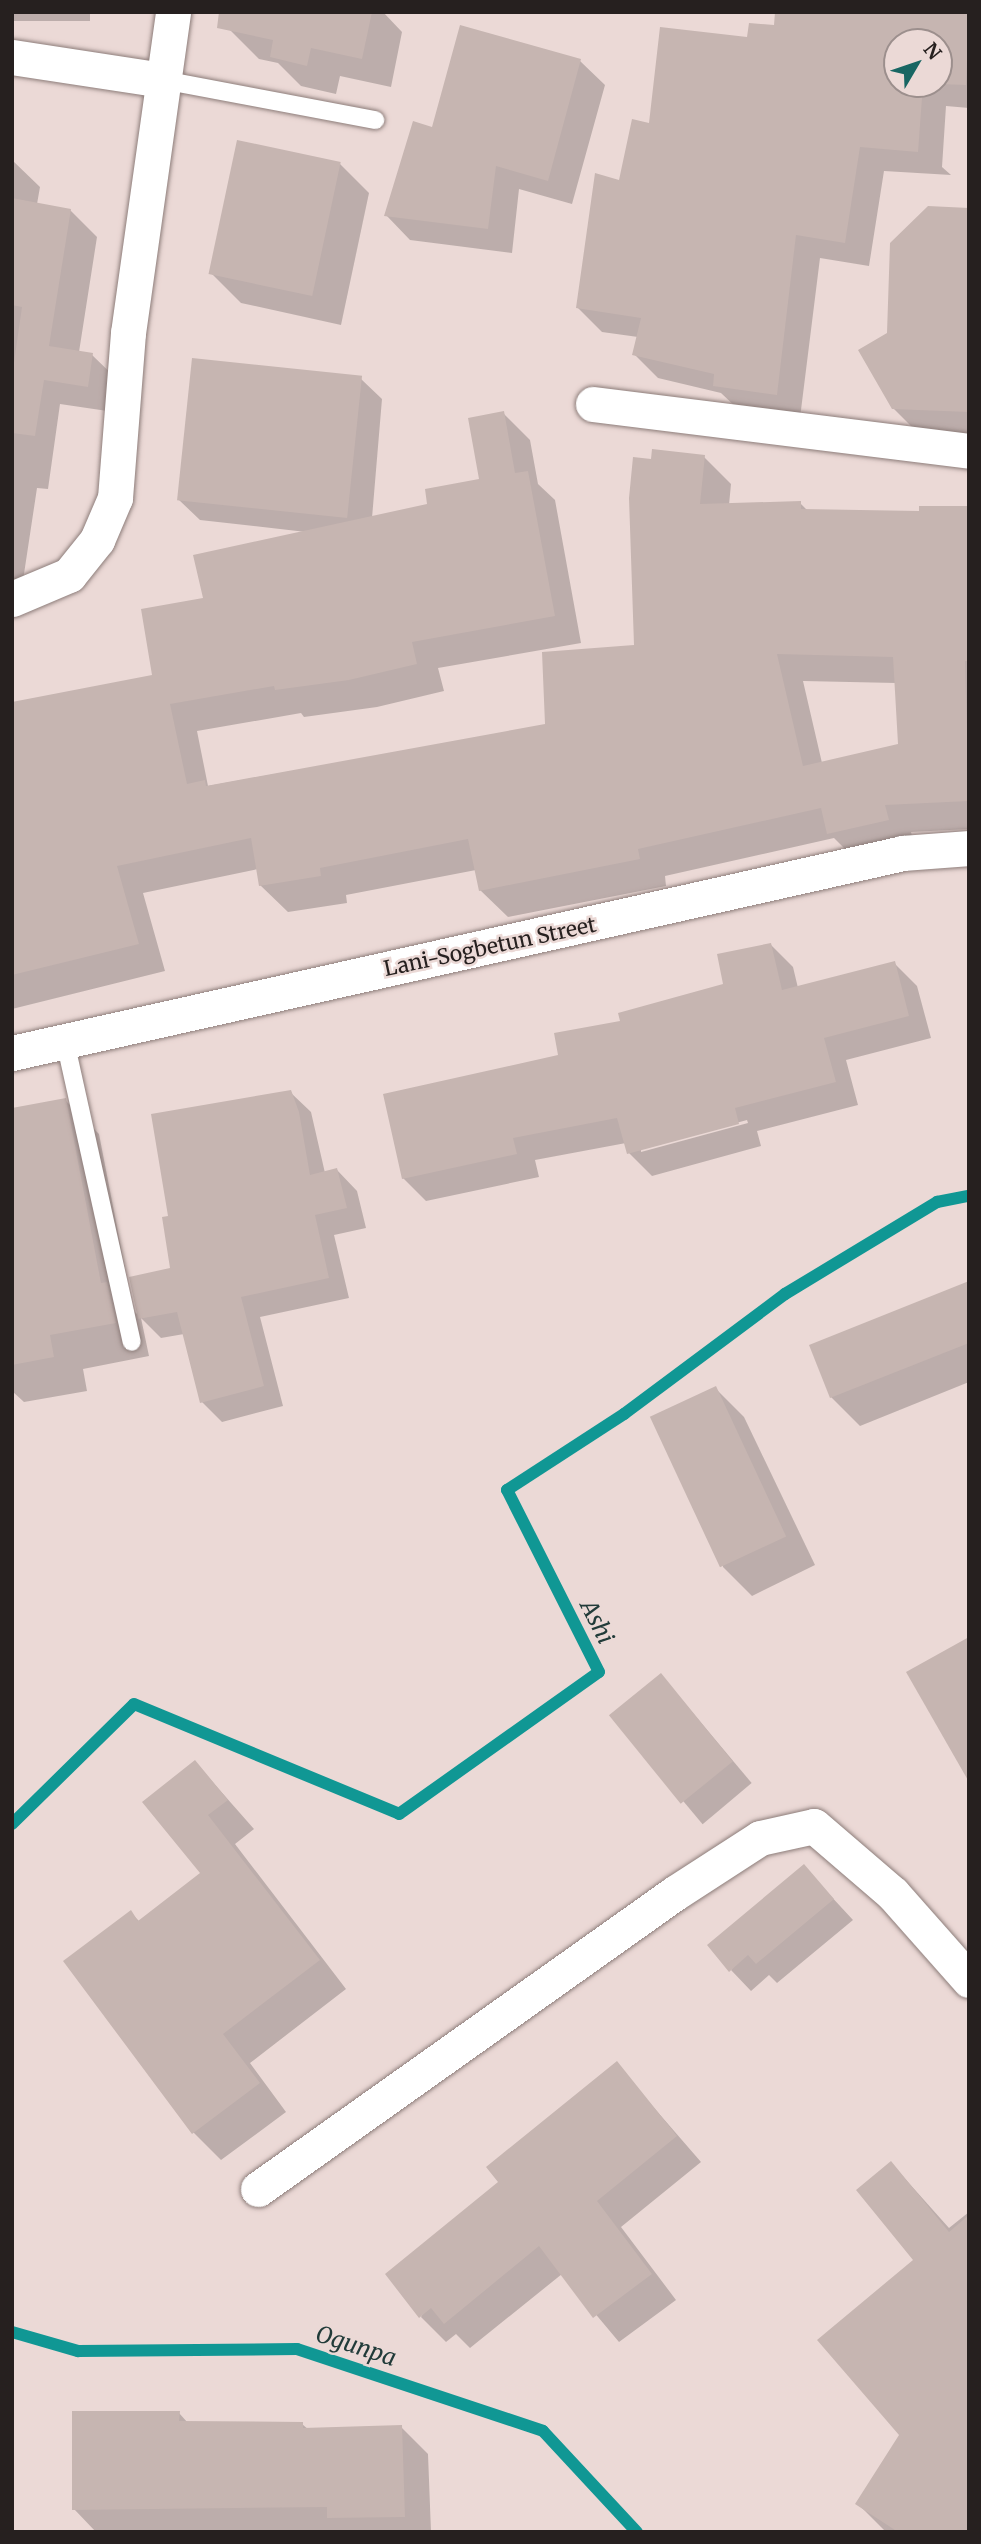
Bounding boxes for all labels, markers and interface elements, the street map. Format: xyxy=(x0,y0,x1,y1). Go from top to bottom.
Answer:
north arrow xyxy=(883,28,953,98)
text: N xyxy=(919,38,947,64)
street label: Lani-Sogbetun Street xyxy=(381,912,599,982)
water label: Ashi xyxy=(574,1596,620,1648)
water label: Ogunpa xyxy=(312,2320,400,2372)

